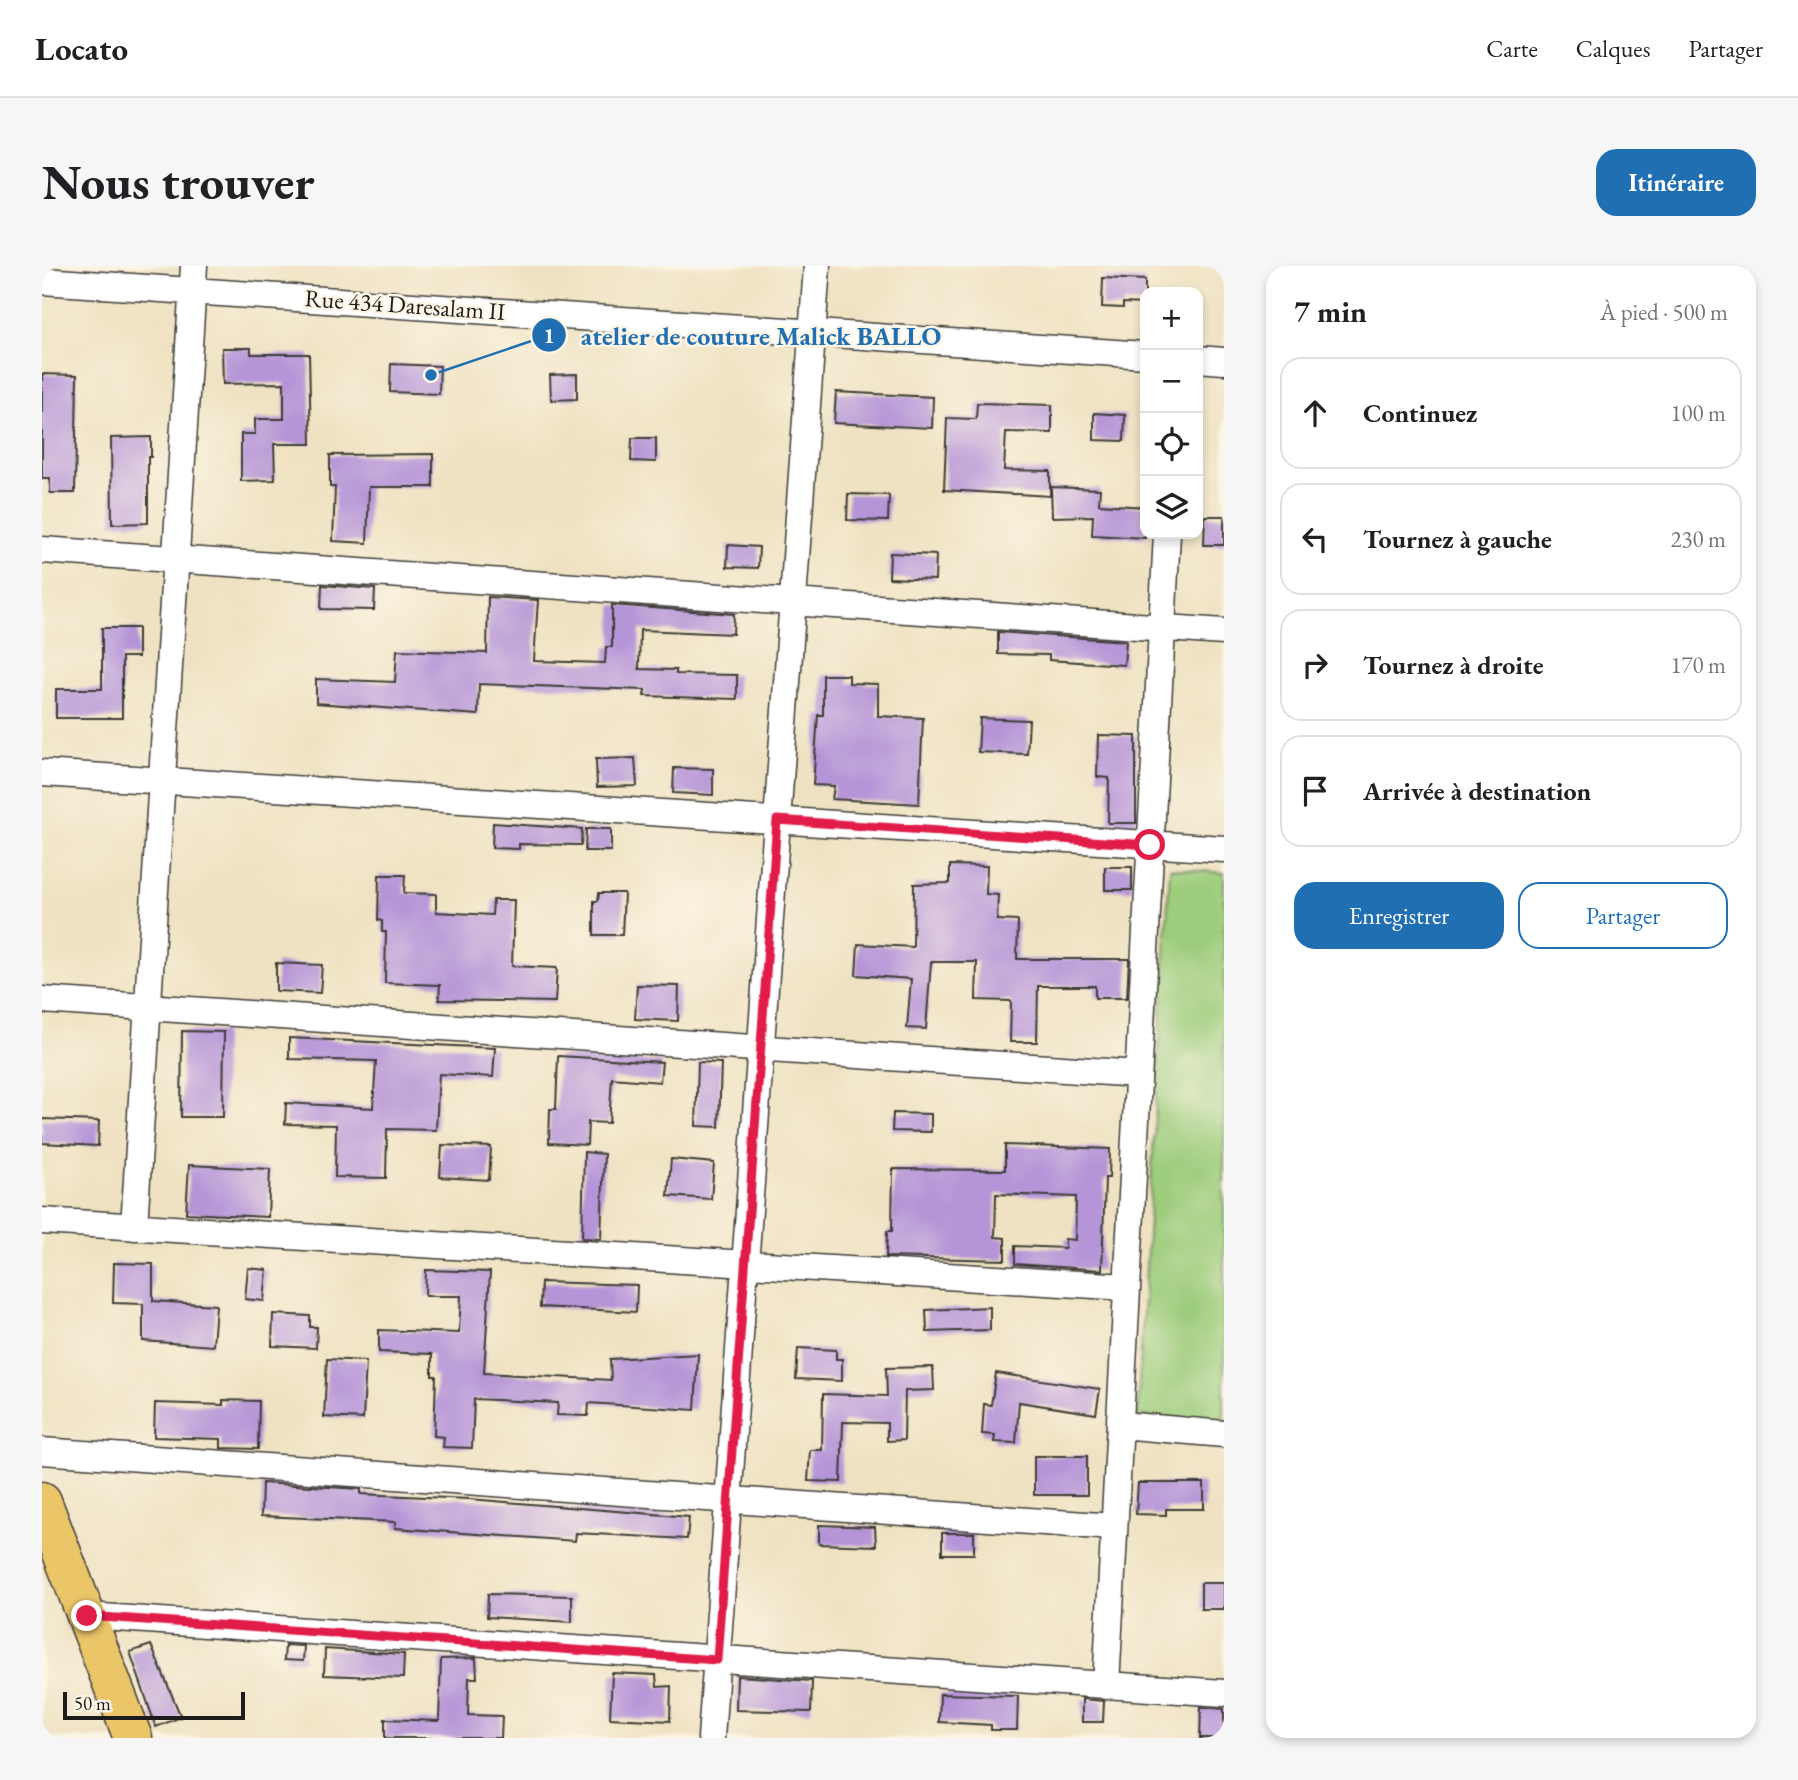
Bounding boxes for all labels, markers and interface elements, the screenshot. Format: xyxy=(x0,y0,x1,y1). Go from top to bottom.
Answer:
text: Locato xyxy=(35,27,128,70)
text: Carte xyxy=(1486,33,1538,64)
text: Calques xyxy=(1576,33,1650,64)
text: Partager xyxy=(1688,33,1763,64)
button: Itinéraire xyxy=(1596,149,1756,216)
text: Nous trouver xyxy=(42,150,315,214)
street label: Rue 434 Daresalam II xyxy=(304,282,506,327)
map controls xyxy=(1140,287,1203,539)
button: + xyxy=(1140,287,1203,350)
text: 7 min xyxy=(1294,292,1367,331)
text: À pied · 500 m xyxy=(1600,297,1728,327)
callout: atelier de couture Malick BALLO xyxy=(531,312,955,359)
text: atelier de couture Malick BALLO xyxy=(581,319,941,353)
text: 1 xyxy=(543,322,555,349)
button: − xyxy=(1140,350,1203,413)
icon: ahead xyxy=(1296,394,1334,432)
text: Continuez xyxy=(1363,396,1477,430)
text: 100 m xyxy=(1670,398,1726,428)
button: locate xyxy=(1140,413,1203,476)
button: layers xyxy=(1140,476,1203,539)
icon: left xyxy=(1296,520,1334,558)
text: Tournez à gauche xyxy=(1363,522,1552,556)
text: 230 m xyxy=(1670,524,1726,554)
icon: right xyxy=(1296,646,1334,684)
text: Tournez à droite xyxy=(1363,648,1544,682)
text: 170 m xyxy=(1670,650,1726,680)
icon: arrive xyxy=(1296,772,1334,810)
text: Arrivée à destination xyxy=(1363,774,1591,808)
route start xyxy=(1134,829,1165,860)
button: Enregistrer xyxy=(1294,882,1504,949)
button: Partager xyxy=(1518,882,1728,949)
route end xyxy=(71,1600,102,1631)
scale bar xyxy=(63,1689,245,1721)
text: 50 m xyxy=(74,1691,111,1716)

